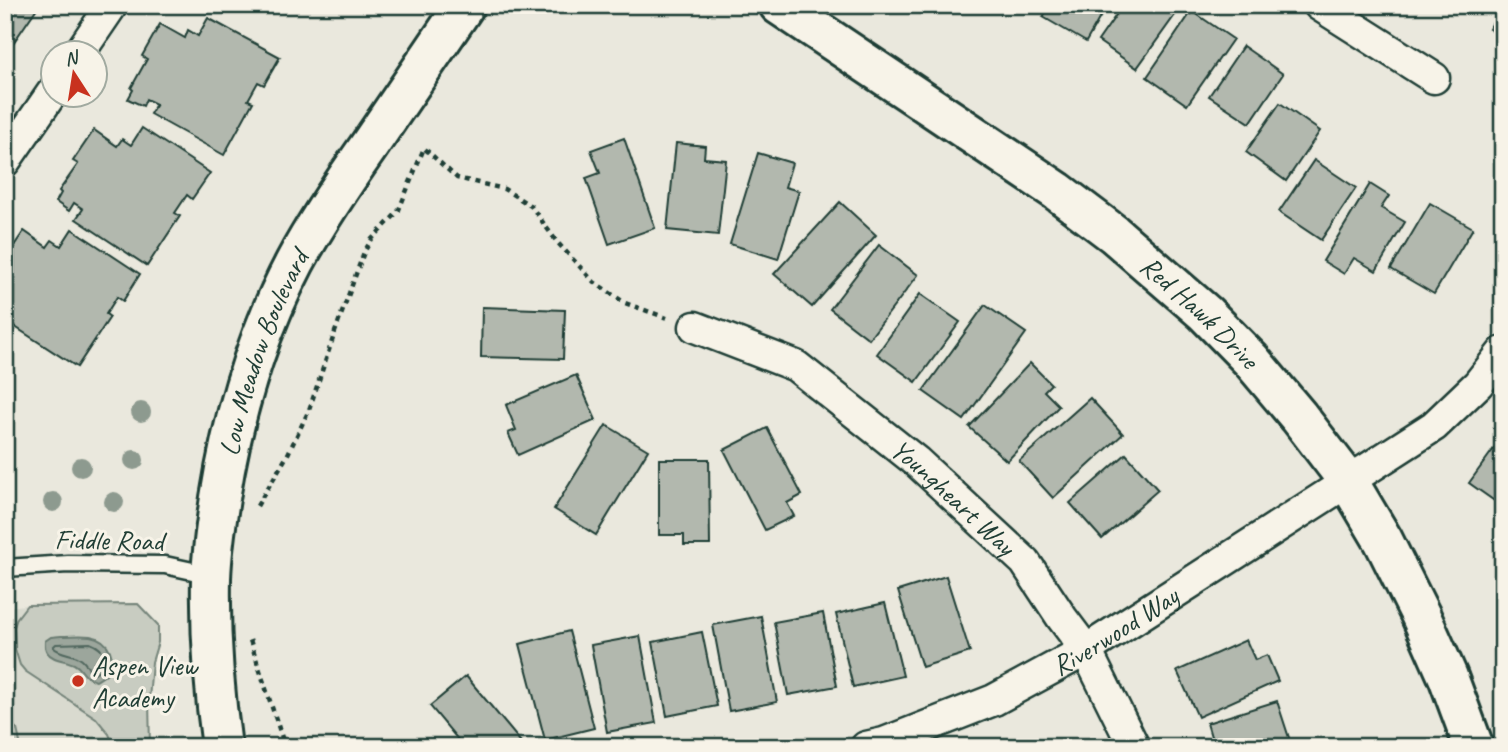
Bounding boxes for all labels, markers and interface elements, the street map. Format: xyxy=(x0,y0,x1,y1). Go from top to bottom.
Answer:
north arrow xyxy=(38,38,108,108)
text: N xyxy=(62,45,82,71)
street label: Low Meadow Boulevard xyxy=(211,240,318,458)
street label: Red Hawk Drive xyxy=(1134,248,1269,376)
street label: Youngheart Way xyxy=(884,431,1025,564)
street label: Fiddle Road xyxy=(54,522,168,559)
street label: Riverwood Way xyxy=(1046,577,1186,683)
place label: Aspen View Academy xyxy=(92,648,199,715)
marker: Aspen View Academy xyxy=(70,673,86,689)

